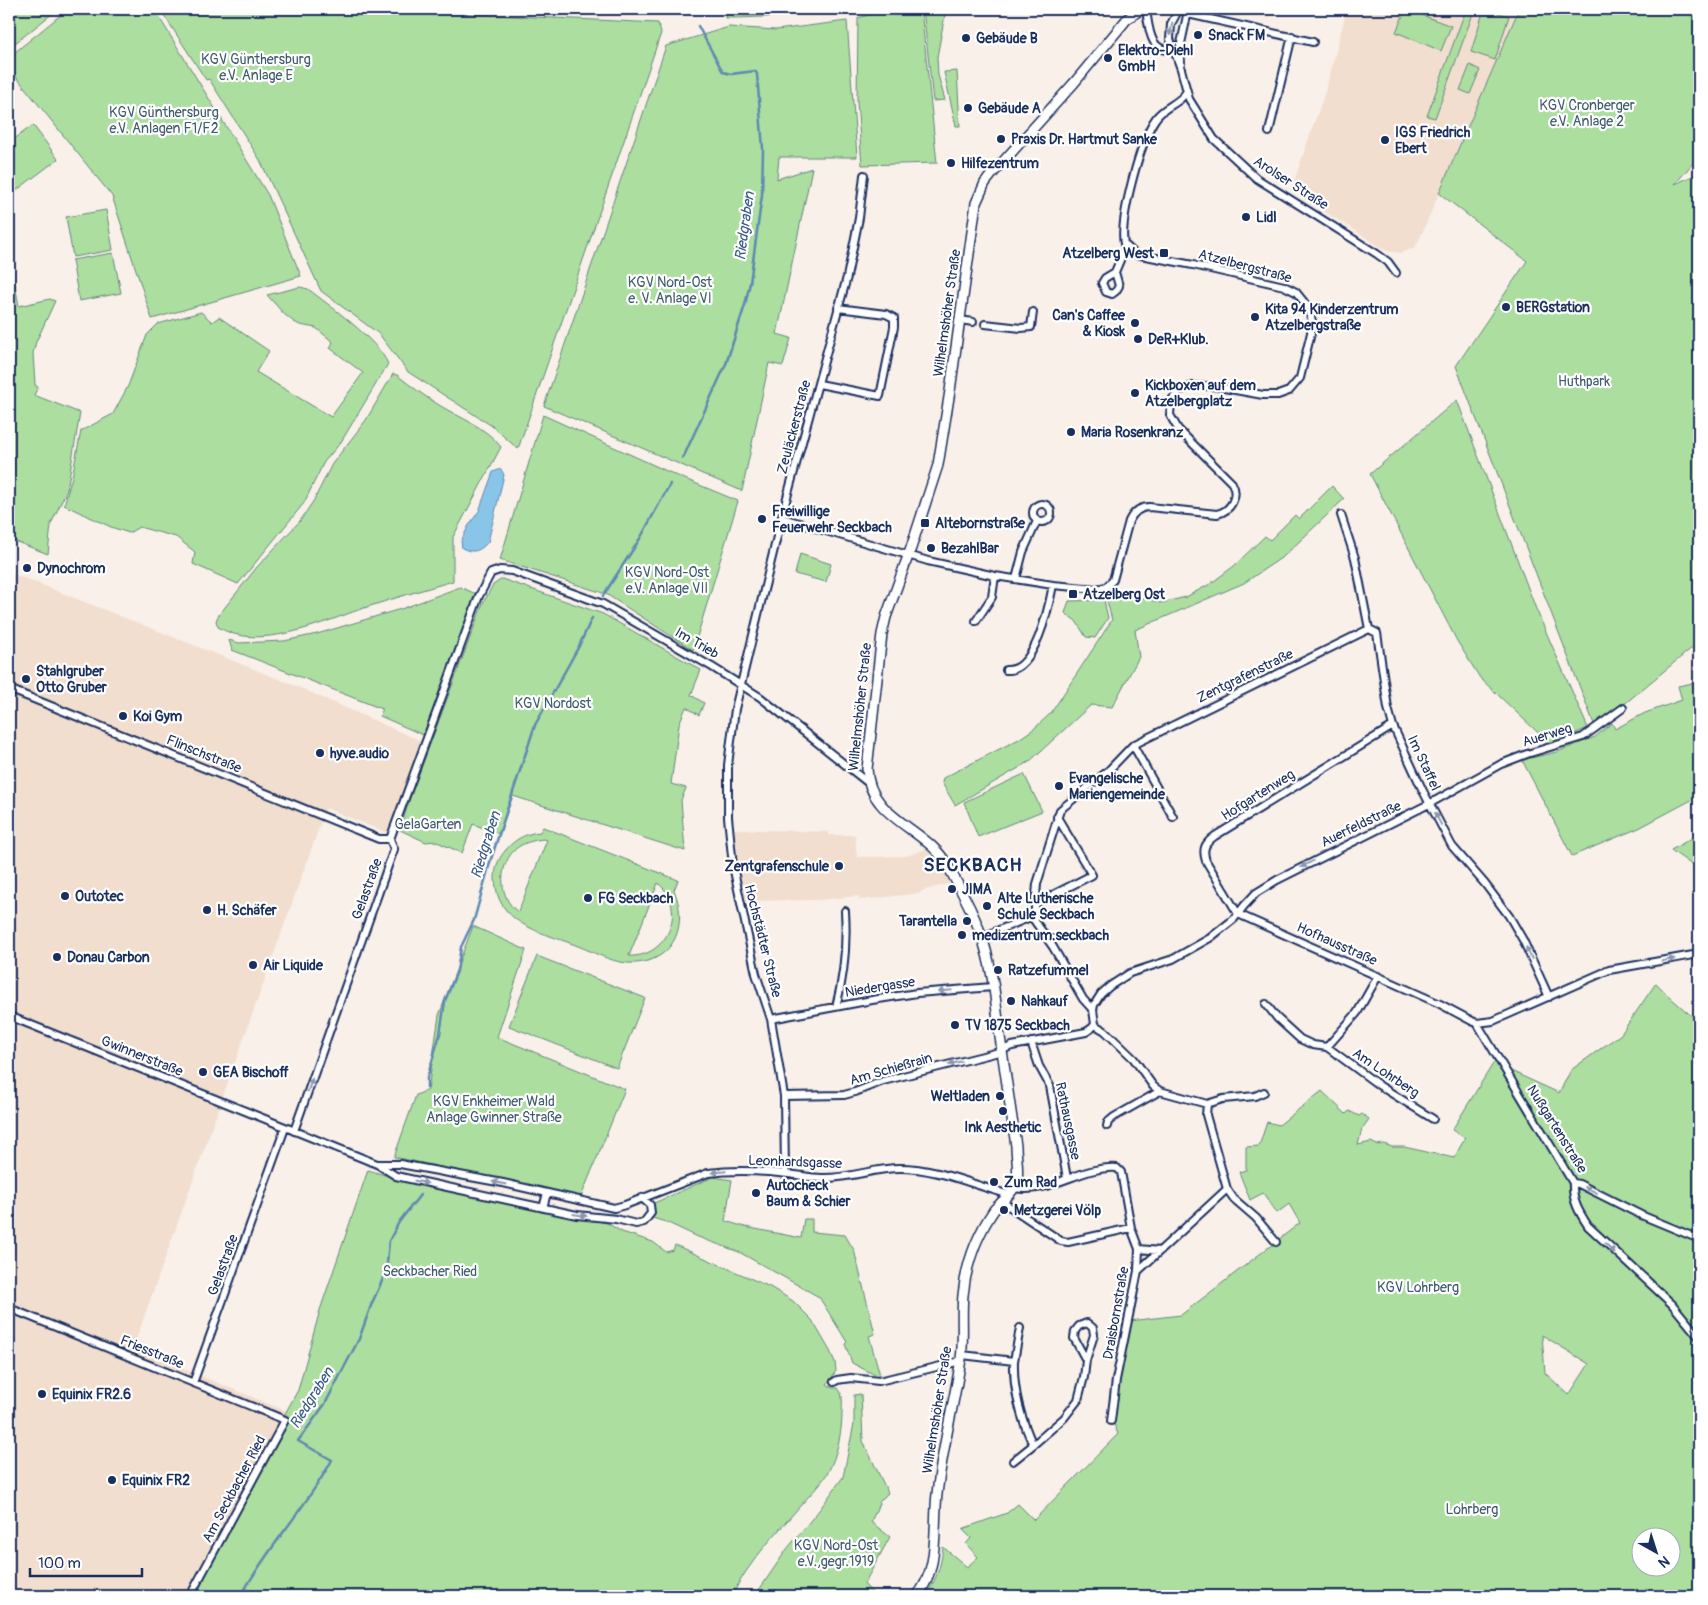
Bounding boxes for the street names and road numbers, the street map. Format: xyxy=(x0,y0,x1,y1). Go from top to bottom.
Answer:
street label: Arolser Straße xyxy=(1250,153,1332,214)
street label: Atzelbergstraße xyxy=(1196,245,1294,287)
street label: Wilhelmshöher Straße xyxy=(930,248,964,378)
street label: Zeuläckerstraße xyxy=(773,378,815,476)
street label: Im Trieb xyxy=(672,624,722,662)
street label: Wilhelmshöher Straße xyxy=(845,642,875,772)
street label: Zentgrafenstraße xyxy=(1194,645,1296,707)
street label: Auerweg xyxy=(1520,719,1574,751)
street label: Flinschstraße xyxy=(164,731,244,777)
street label: Im Staffel xyxy=(1404,733,1444,793)
street label: Hofgartenweg xyxy=(1218,766,1298,824)
street label: Auerfeldstraße xyxy=(1318,797,1404,851)
street label: Gelastraße xyxy=(348,856,386,922)
street label: Hochstädter Straße xyxy=(741,883,785,999)
street label: Hofhausstraße xyxy=(1294,919,1380,969)
street label: Niedergasse xyxy=(844,973,916,1001)
street label: Gwinnerstraße xyxy=(99,1032,185,1080)
street label: Am Lohrberg xyxy=(1349,1044,1423,1102)
street label: Am Schießrain xyxy=(848,1049,934,1089)
street label: Rathausgasse xyxy=(1051,1081,1085,1161)
street label: Nußgartenstraße xyxy=(1523,1082,1591,1176)
street label: Leonhardsgasse xyxy=(748,1152,842,1172)
street label: Gelastraße xyxy=(204,1232,242,1298)
street label: Draisbornstraße xyxy=(1099,1265,1133,1361)
street label: Friesstraße xyxy=(118,1332,186,1372)
street label: Wilhelmshöher Straße xyxy=(919,1345,955,1475)
street label: Am Seckbacher Ried xyxy=(199,1433,269,1545)

